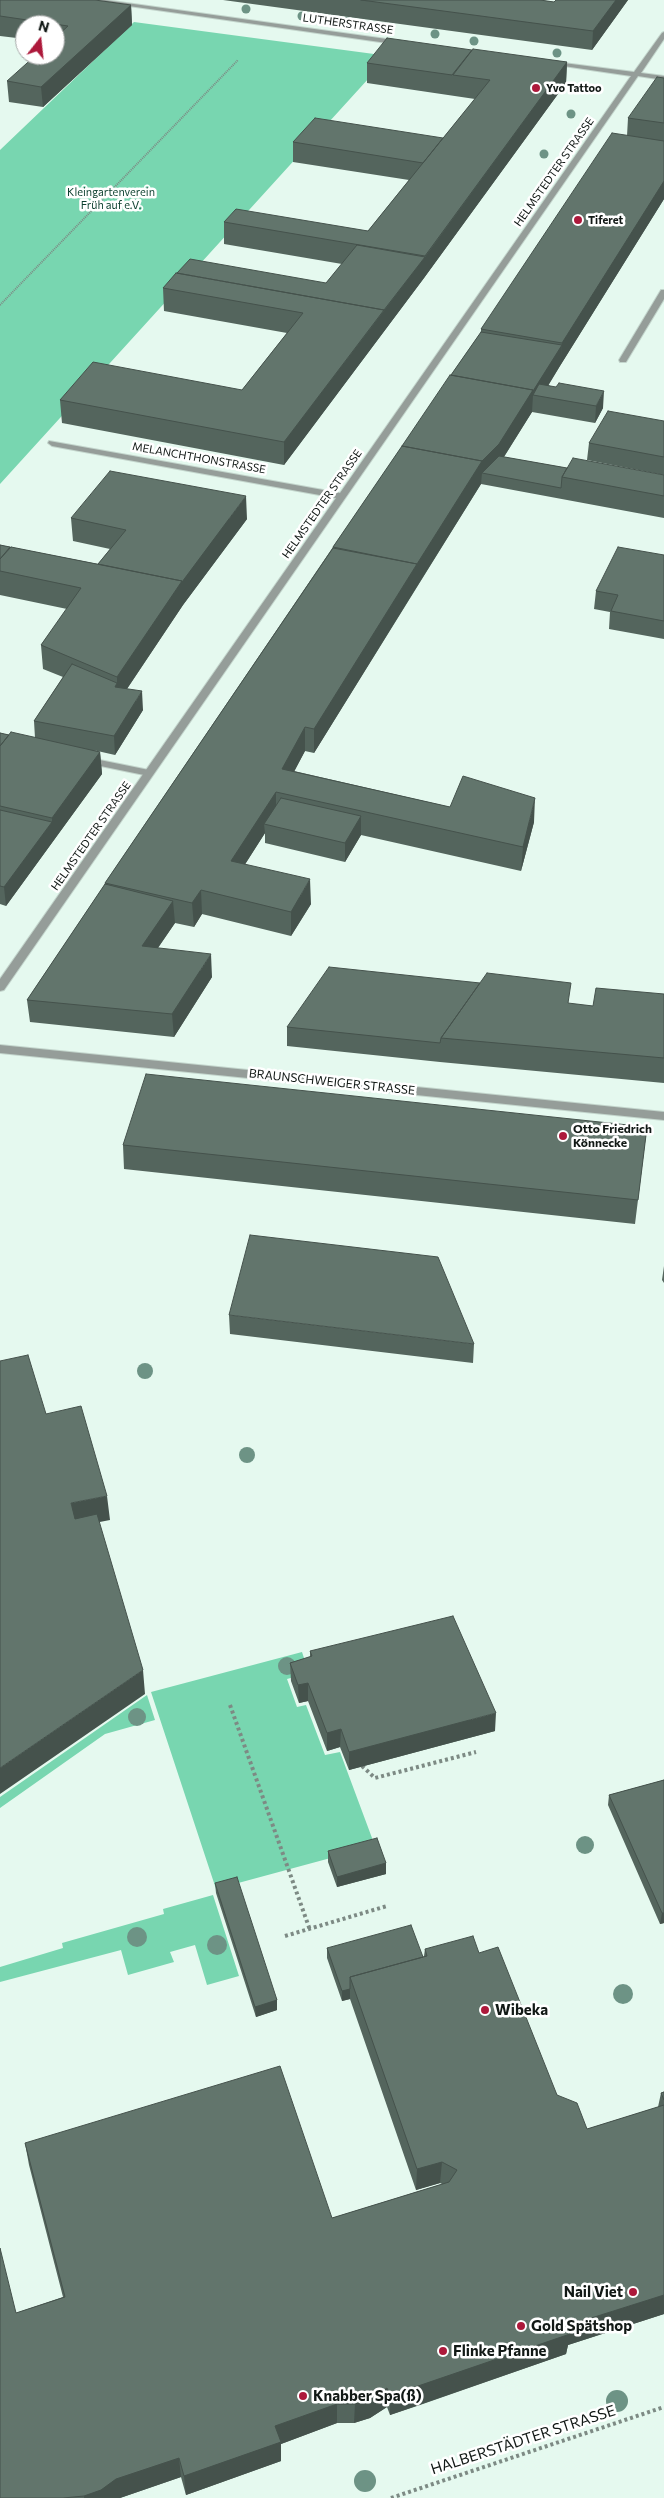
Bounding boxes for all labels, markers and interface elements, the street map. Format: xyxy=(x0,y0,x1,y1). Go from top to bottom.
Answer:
street label: LUTHERSTRASSE xyxy=(302,11,394,37)
north arrow xyxy=(15,15,65,65)
text: N xyxy=(37,16,51,36)
place label: Yvo Tattoo xyxy=(546,81,602,95)
marker: Yvo Tattoo xyxy=(530,82,542,94)
street label: HELMSTEDTER STRASSE xyxy=(511,115,597,229)
park label: Kleingartenverein Früh auf e.V. xyxy=(67,185,155,211)
place label: Tiferet xyxy=(588,213,623,227)
marker: Tiferet xyxy=(572,214,584,226)
street label: MELANCHTHONSTRASSE xyxy=(131,440,267,476)
street label: HELMSTEDTER STRASSE xyxy=(279,447,365,561)
street label: HELMSTEDTER STRASSE xyxy=(48,779,134,893)
street label: BRAUNSCHWEIGER STRASSE xyxy=(248,1066,416,1098)
place label: Otto Friedrich Könnecke xyxy=(573,1122,652,1150)
marker: Otto Friedrich Könnecke xyxy=(557,1130,569,1142)
place label: Wibeka xyxy=(495,2001,548,2019)
marker: Wibeka xyxy=(479,2004,491,2016)
place label: Nail Viet xyxy=(564,2283,623,2301)
marker: Nail Viet xyxy=(627,2286,639,2298)
place label: Gold Spätshop xyxy=(531,2317,632,2335)
marker: Gold Spätshop xyxy=(515,2320,527,2332)
place label: Flinke Pfanne xyxy=(453,2342,546,2360)
marker: Flinke Pfanne xyxy=(437,2345,449,2357)
place label: Knabber Spa(ß) xyxy=(313,2387,422,2405)
marker: Knabber Spa(ß) xyxy=(297,2390,309,2402)
street label: HALBERSTÄDTER STRASSE xyxy=(428,2402,618,2478)

